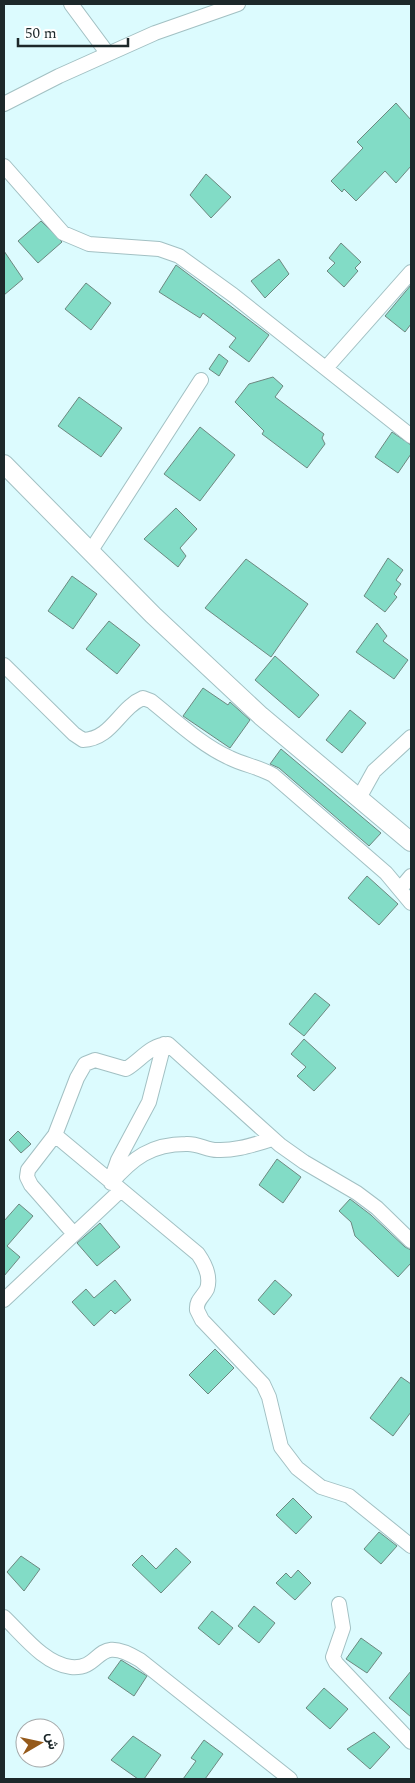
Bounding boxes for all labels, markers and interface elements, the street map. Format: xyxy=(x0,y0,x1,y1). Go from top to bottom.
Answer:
scale bar xyxy=(18,15,128,47)
text: 50 m xyxy=(25,22,57,45)
north arrow xyxy=(15,1718,65,1768)
text: ش xyxy=(41,1731,64,1751)

